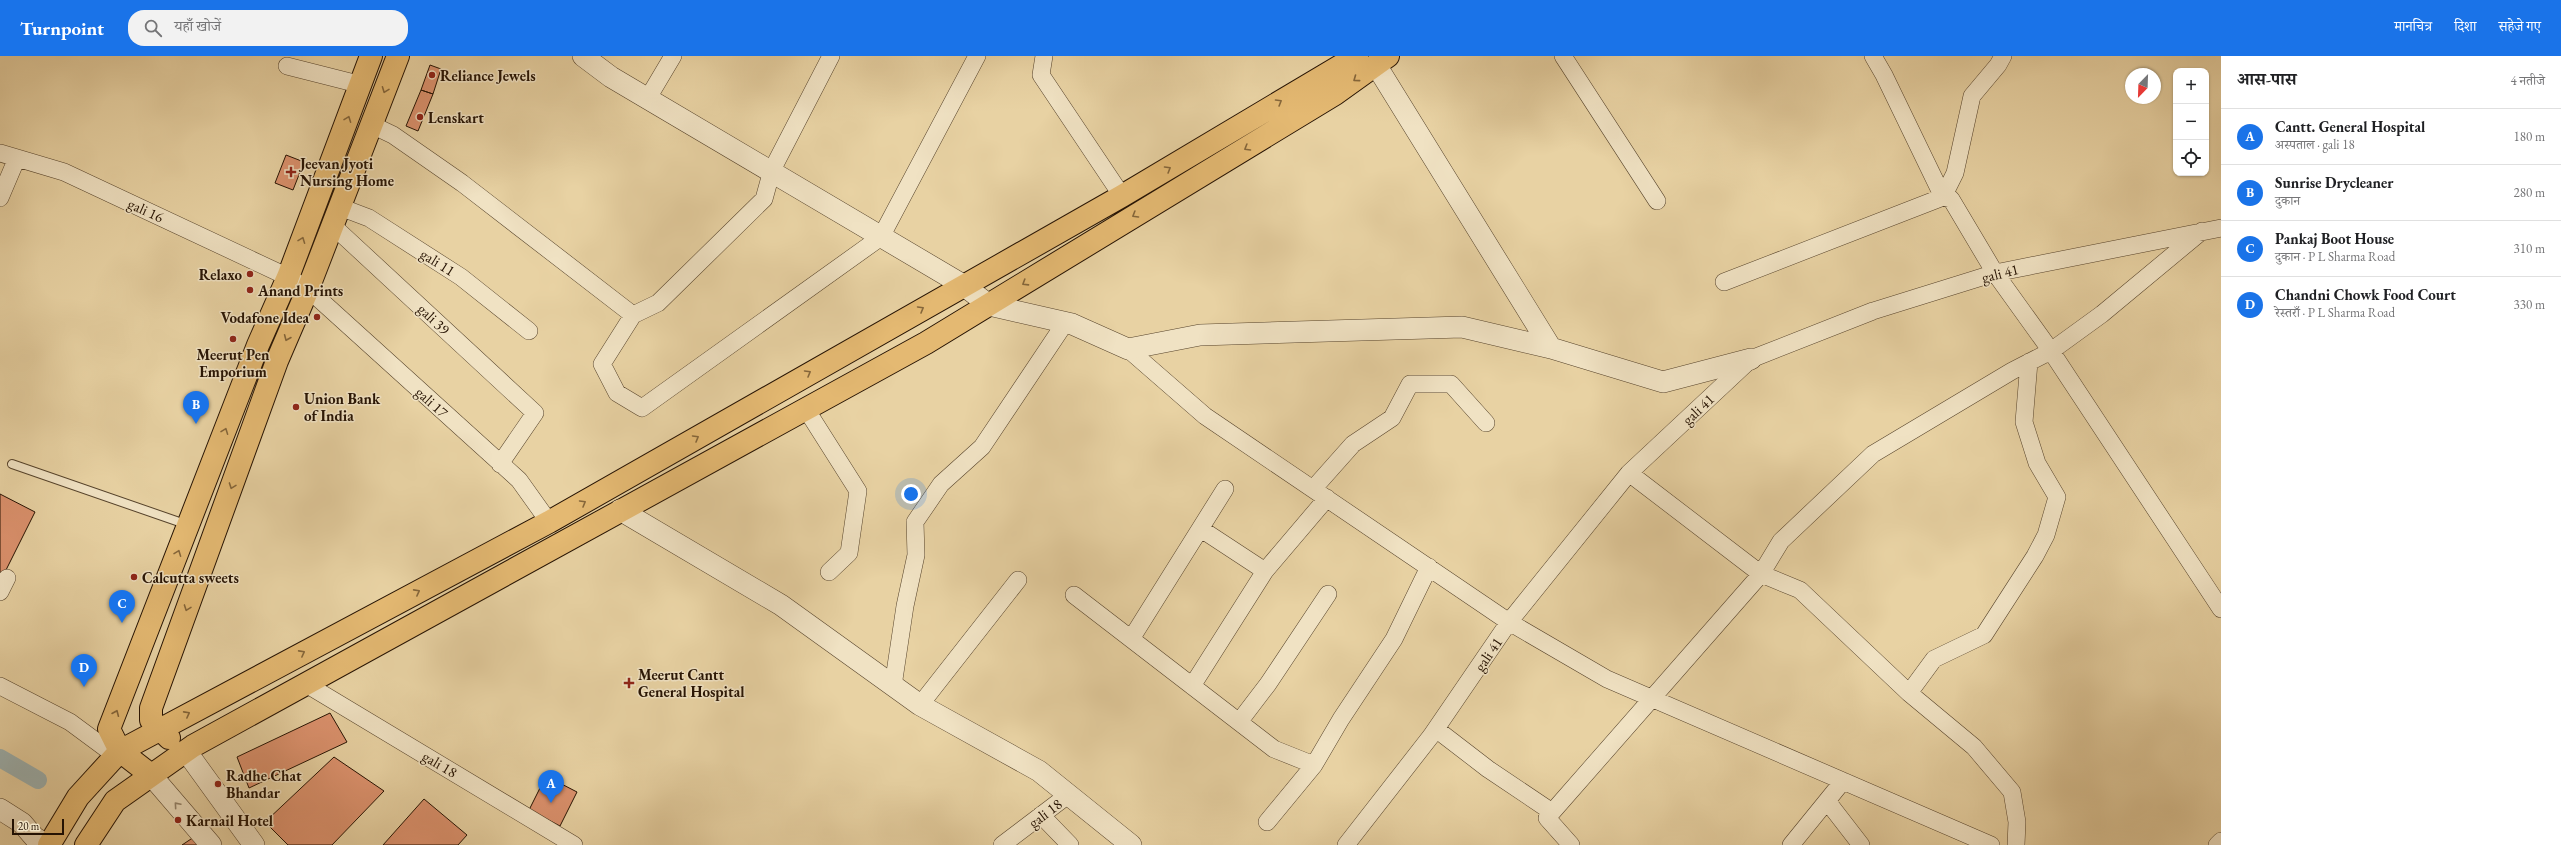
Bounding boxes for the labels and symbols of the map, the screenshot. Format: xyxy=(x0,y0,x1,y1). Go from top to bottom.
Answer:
place label: Reliance Jewels xyxy=(440,66,536,85)
north arrow xyxy=(2125,68,2161,104)
marker: Reliance Jewels xyxy=(427,70,437,80)
one-way arrow xyxy=(1354,74,1361,81)
one-way arrow xyxy=(381,87,390,94)
one-way arrow xyxy=(1275,100,1282,107)
place label: Lenskart xyxy=(428,108,484,127)
marker: Lenskart xyxy=(415,112,425,122)
one-way arrow xyxy=(343,115,352,122)
one-way arrow xyxy=(1244,143,1251,151)
place label: Jeevan Jyoti Nursing Home xyxy=(298,154,394,190)
marker: Jeevan Jyoti Nursing Home xyxy=(285,166,297,178)
one-way arrow xyxy=(1164,166,1171,173)
street label: gali 16 xyxy=(125,194,167,226)
one-way arrow xyxy=(1132,211,1139,218)
one-way arrow xyxy=(298,237,306,244)
street label: gali 11 xyxy=(417,244,459,280)
street label: gali 41 xyxy=(1980,259,2020,287)
place label: Relaxo xyxy=(199,265,242,284)
marker: Relaxo xyxy=(245,269,255,279)
one-way arrow xyxy=(1022,279,1029,286)
place label: Anand Prints xyxy=(257,281,343,300)
marker: Anand Prints xyxy=(245,285,255,295)
street label: gali 39 xyxy=(414,299,454,339)
one-way arrow xyxy=(917,306,924,313)
place label: Vodafone Idea xyxy=(221,308,309,327)
marker: Vodafone Idea xyxy=(312,312,322,322)
marker: Meerut Pen Emporium xyxy=(228,334,238,344)
one-way arrow xyxy=(283,334,291,341)
place label: Meerut Pen Emporium xyxy=(196,345,270,381)
one-way arrow xyxy=(804,371,811,378)
street label: gali 17 xyxy=(412,382,453,422)
place label: Union Bank of India xyxy=(304,389,381,425)
street label: gali 41 xyxy=(1678,389,1718,429)
pin: B xyxy=(183,391,209,424)
marker: Union Bank of India xyxy=(291,402,301,412)
one-way arrow xyxy=(221,428,229,435)
one-way arrow xyxy=(691,436,699,443)
one-way arrow xyxy=(228,482,236,489)
your location xyxy=(901,484,921,504)
one-way arrow xyxy=(579,500,586,507)
one-way arrow xyxy=(174,549,182,556)
place label: Calcutta sweets xyxy=(142,568,239,587)
marker: Calcutta sweets xyxy=(129,572,139,582)
one-way arrow xyxy=(413,589,420,597)
pin: C xyxy=(109,590,135,623)
one-way arrow xyxy=(184,605,192,612)
street label: gali 41 xyxy=(1470,633,1506,675)
one-way arrow xyxy=(298,650,305,658)
pin: D xyxy=(71,654,97,687)
place label: Meerut Cantt General Hospital xyxy=(638,665,745,701)
marker: Meerut Cantt General Hospital xyxy=(623,677,635,689)
one-way arrow xyxy=(112,710,120,717)
one-way arrow xyxy=(183,711,191,719)
street label: gali 18 xyxy=(419,746,461,782)
place label: Radhe Chat Bhandar xyxy=(226,766,302,802)
pin: A xyxy=(538,770,564,803)
marker: Radhe Chat Bhandar xyxy=(213,779,223,789)
street label: gali 18 xyxy=(1024,794,1066,832)
one-way arrow xyxy=(174,802,181,809)
place label: Karnail Hotel xyxy=(186,811,274,830)
marker: Karnail Hotel xyxy=(173,815,183,825)
scale bar xyxy=(12,817,64,836)

